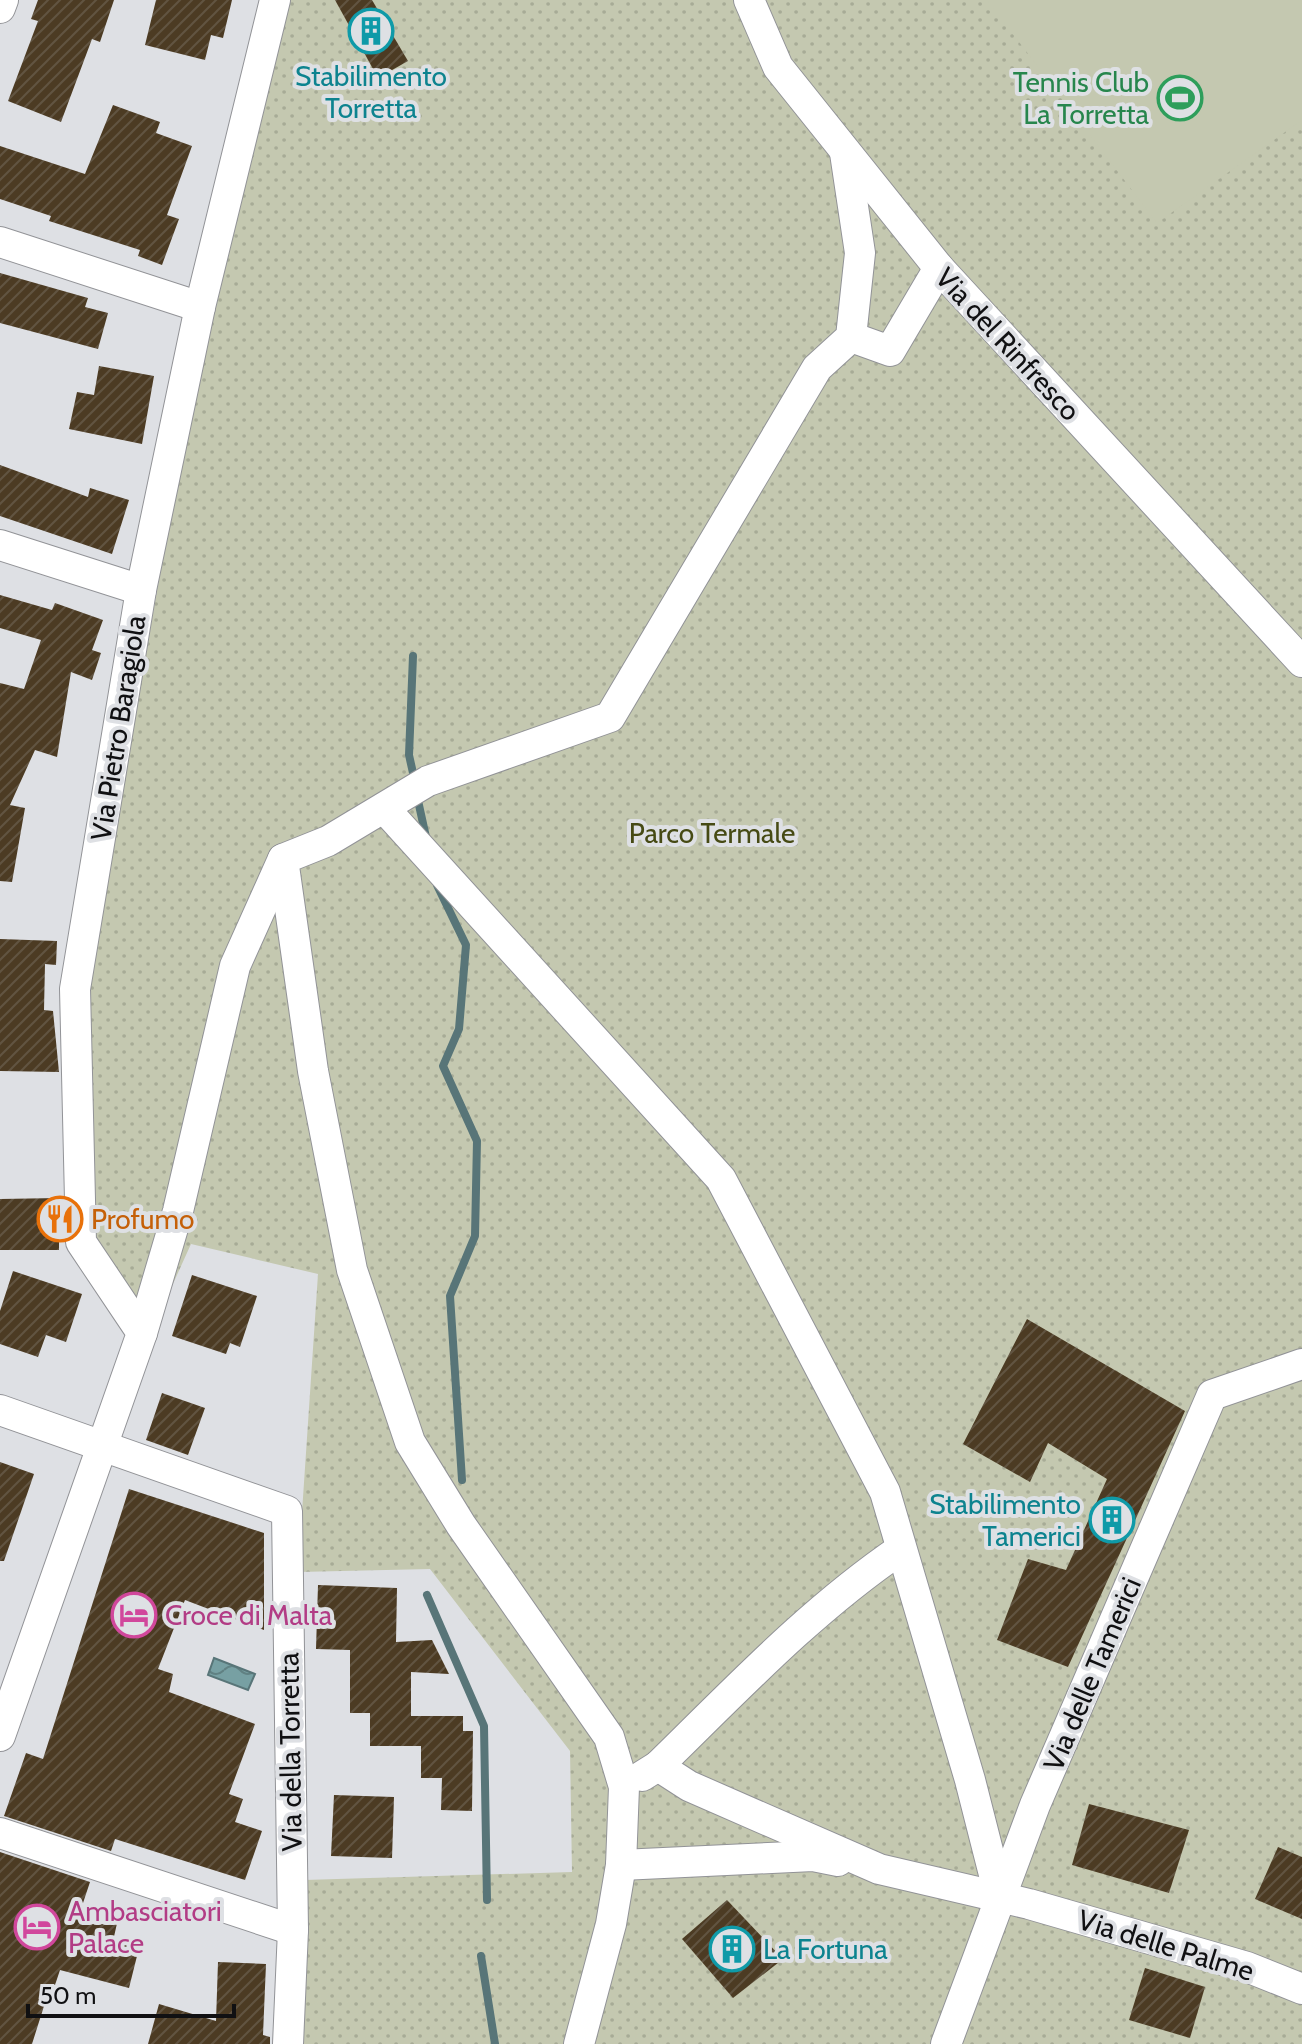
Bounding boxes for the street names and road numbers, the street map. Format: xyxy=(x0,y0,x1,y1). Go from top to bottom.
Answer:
street label: Via del Rinfresco xyxy=(929,261,1087,427)
street label: Via Pietro Baragiola xyxy=(83,612,153,843)
street label: Via delle Tamerici xyxy=(1036,1572,1148,1776)
street label: Via della Torretta xyxy=(271,1652,309,1852)
street label: Via delle Palme xyxy=(1074,1902,1258,1988)

